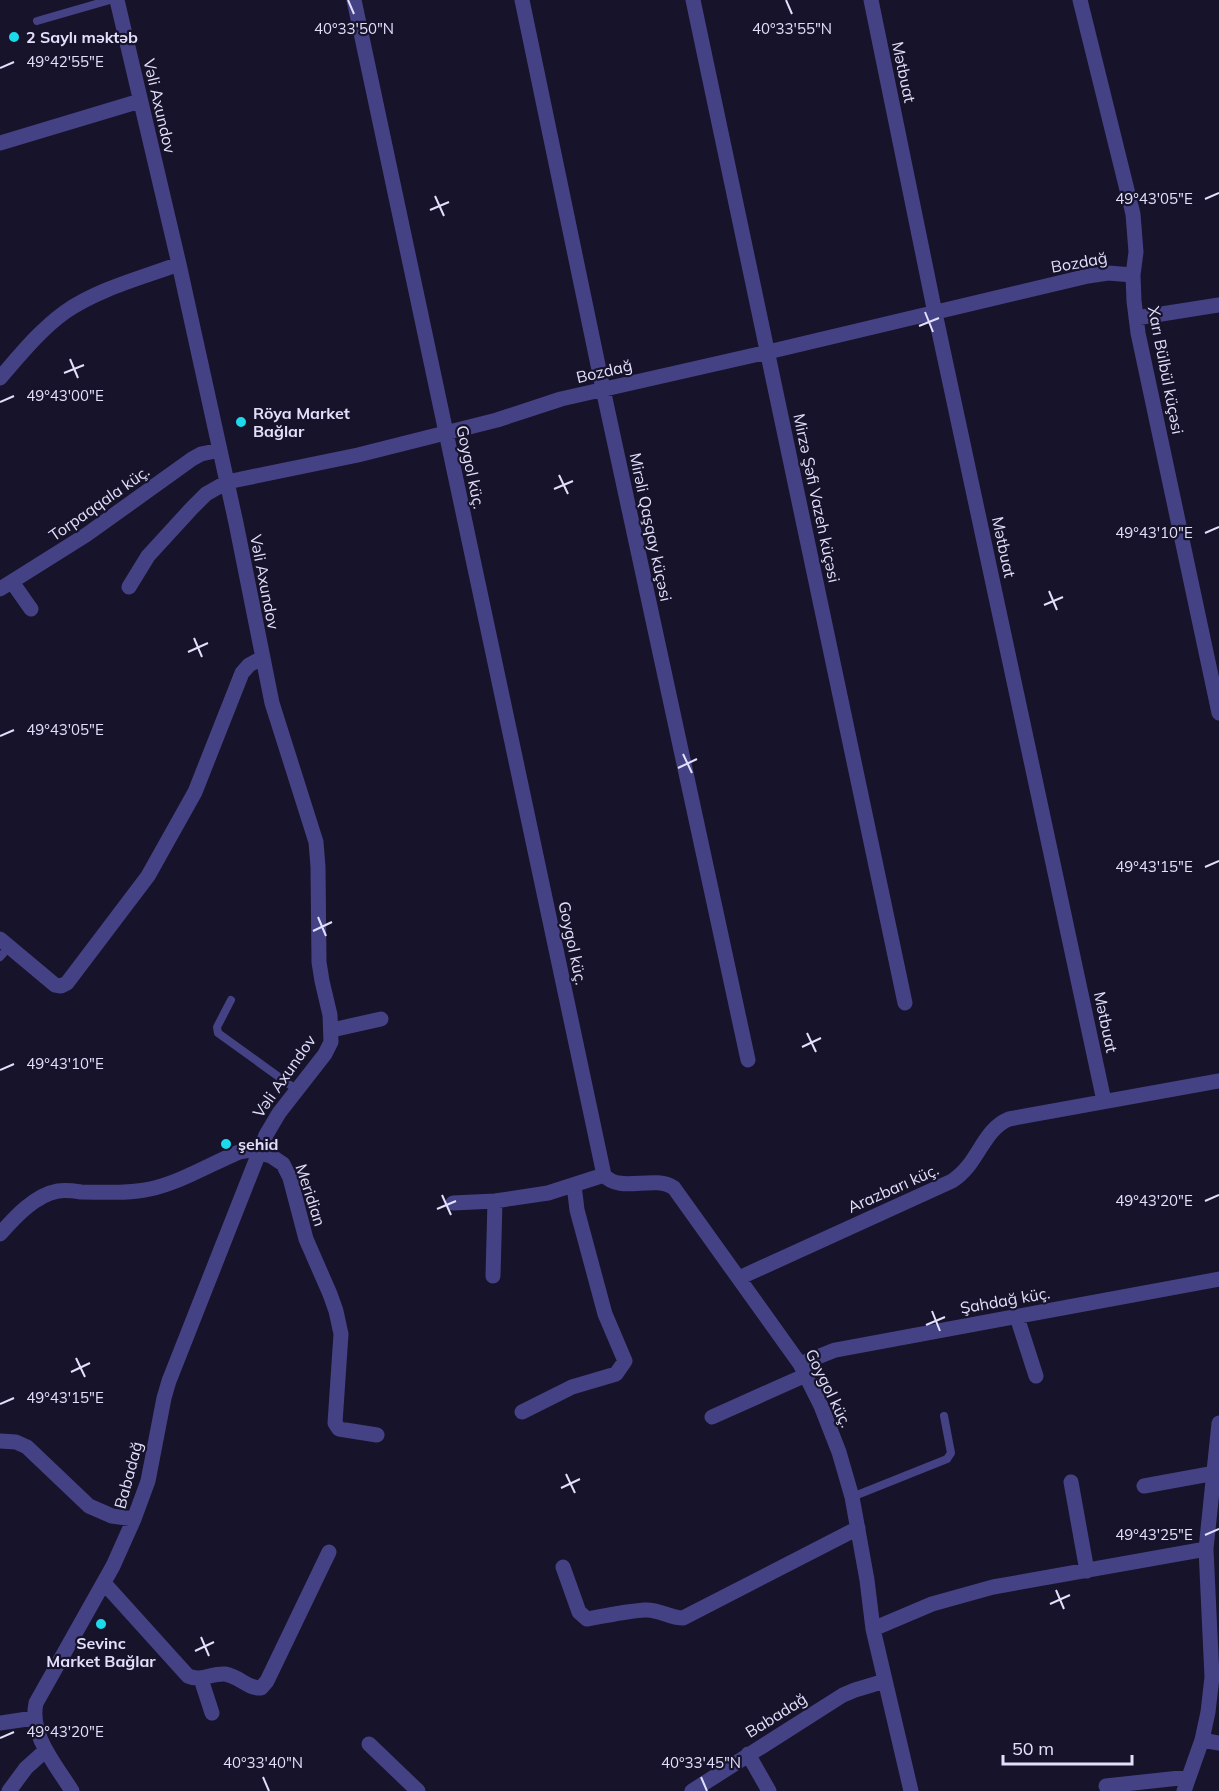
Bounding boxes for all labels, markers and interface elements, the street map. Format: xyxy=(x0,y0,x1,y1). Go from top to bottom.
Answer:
text: 40°33'50"N xyxy=(314,19,394,38)
text: 40°33'55"N xyxy=(752,19,832,38)
place label: 2 Saylı məktəb xyxy=(26,27,138,47)
marker: 2 Saylı məktəb xyxy=(7,30,21,44)
street label: Mətbuat xyxy=(888,40,920,105)
text: 49°42'55"E xyxy=(26,52,104,71)
street label: Vəli Axundov xyxy=(139,57,181,156)
text: 49°43'05"E xyxy=(1115,189,1193,208)
street label: Bozdağ xyxy=(1049,247,1109,277)
street label: Xarı Bülbül küçəsi xyxy=(1144,304,1188,436)
street label: Bozdağ xyxy=(574,355,634,387)
text: 49°43'00"E xyxy=(26,386,104,405)
place label: Röya Market Bağlar xyxy=(253,403,350,441)
street label: Mirzə Şəfi Vazeh küçəsi xyxy=(789,412,845,584)
marker: Röya Market Bağlar xyxy=(234,415,248,429)
street label: Goygol küç. xyxy=(452,423,490,511)
street label: Mirəli Qaşqay küçəsi xyxy=(626,451,676,603)
street label: Torpaqqala küç. xyxy=(45,461,153,545)
street label: Mətbuat xyxy=(988,515,1020,580)
text: 49°43'10"E xyxy=(1115,523,1193,542)
street label: Vəli Axundov xyxy=(246,533,284,632)
text: 49°43'05"E xyxy=(26,720,104,739)
text: 49°43'15"E xyxy=(1115,857,1193,876)
street label: Goygol küç. xyxy=(554,899,592,987)
street label: Mətbuat xyxy=(1090,990,1122,1055)
street label: Vəli Axundov xyxy=(248,1030,320,1121)
text: 49°43'10"E xyxy=(26,1054,104,1073)
place label: şehid xyxy=(238,1134,279,1154)
marker: şehid xyxy=(219,1137,233,1151)
street label: Arazbarı küç. xyxy=(844,1159,942,1217)
street label: Meridian xyxy=(292,1161,330,1229)
text: 49°43'20"E xyxy=(1115,1191,1193,1210)
street label: Şahdağ küç. xyxy=(958,1282,1052,1318)
street label: Goygol küç. xyxy=(801,1345,857,1431)
text: 49°43'15"E xyxy=(26,1388,104,1407)
street label: Babadağ xyxy=(109,1439,147,1511)
text: 49°43'25"E xyxy=(1115,1525,1193,1544)
marker: Sevinc Market Bağlar xyxy=(94,1617,108,1631)
place label: Sevinc Market Bağlar xyxy=(46,1633,156,1671)
street label: Babadağ xyxy=(742,1688,810,1742)
text: 49°43'20"E xyxy=(26,1722,104,1741)
scale bar xyxy=(1003,1728,1132,1766)
text: 50 m xyxy=(1012,1737,1054,1760)
text: 40°33'40"N xyxy=(223,1753,303,1772)
text: 40°33'45"N xyxy=(661,1753,741,1772)

